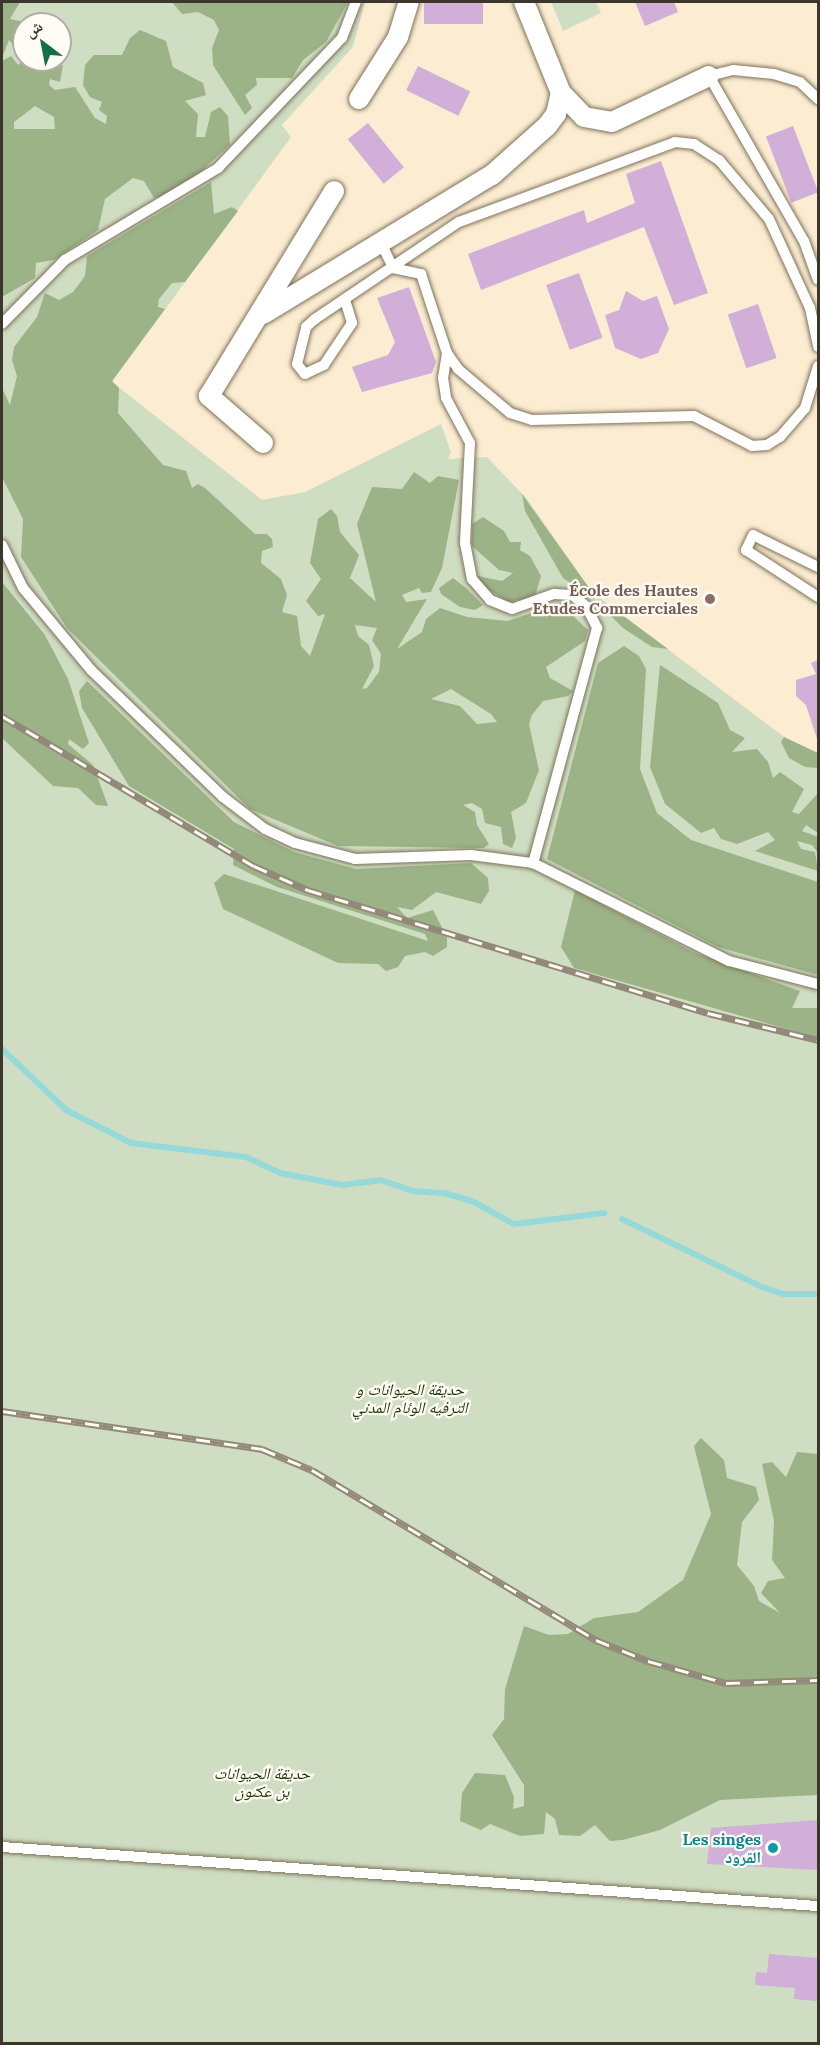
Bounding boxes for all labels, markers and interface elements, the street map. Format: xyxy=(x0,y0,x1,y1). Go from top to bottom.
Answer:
north arrow xyxy=(12,12,72,72)
text: ش xyxy=(21,15,46,41)
place label: École des Hautes Etudes Commerciales xyxy=(533,580,698,618)
marker: École des Hautes Etudes Commerciales xyxy=(703,592,717,606)
park label: حديقة الحيوانات و الترفيه الوئام المدني xyxy=(352,1379,468,1417)
park label: حديقة الحيوانات بن عكنون xyxy=(214,1763,310,1801)
place label: Les singes القرود xyxy=(682,1829,761,1867)
marker: Les singes القرود xyxy=(766,1841,780,1855)

